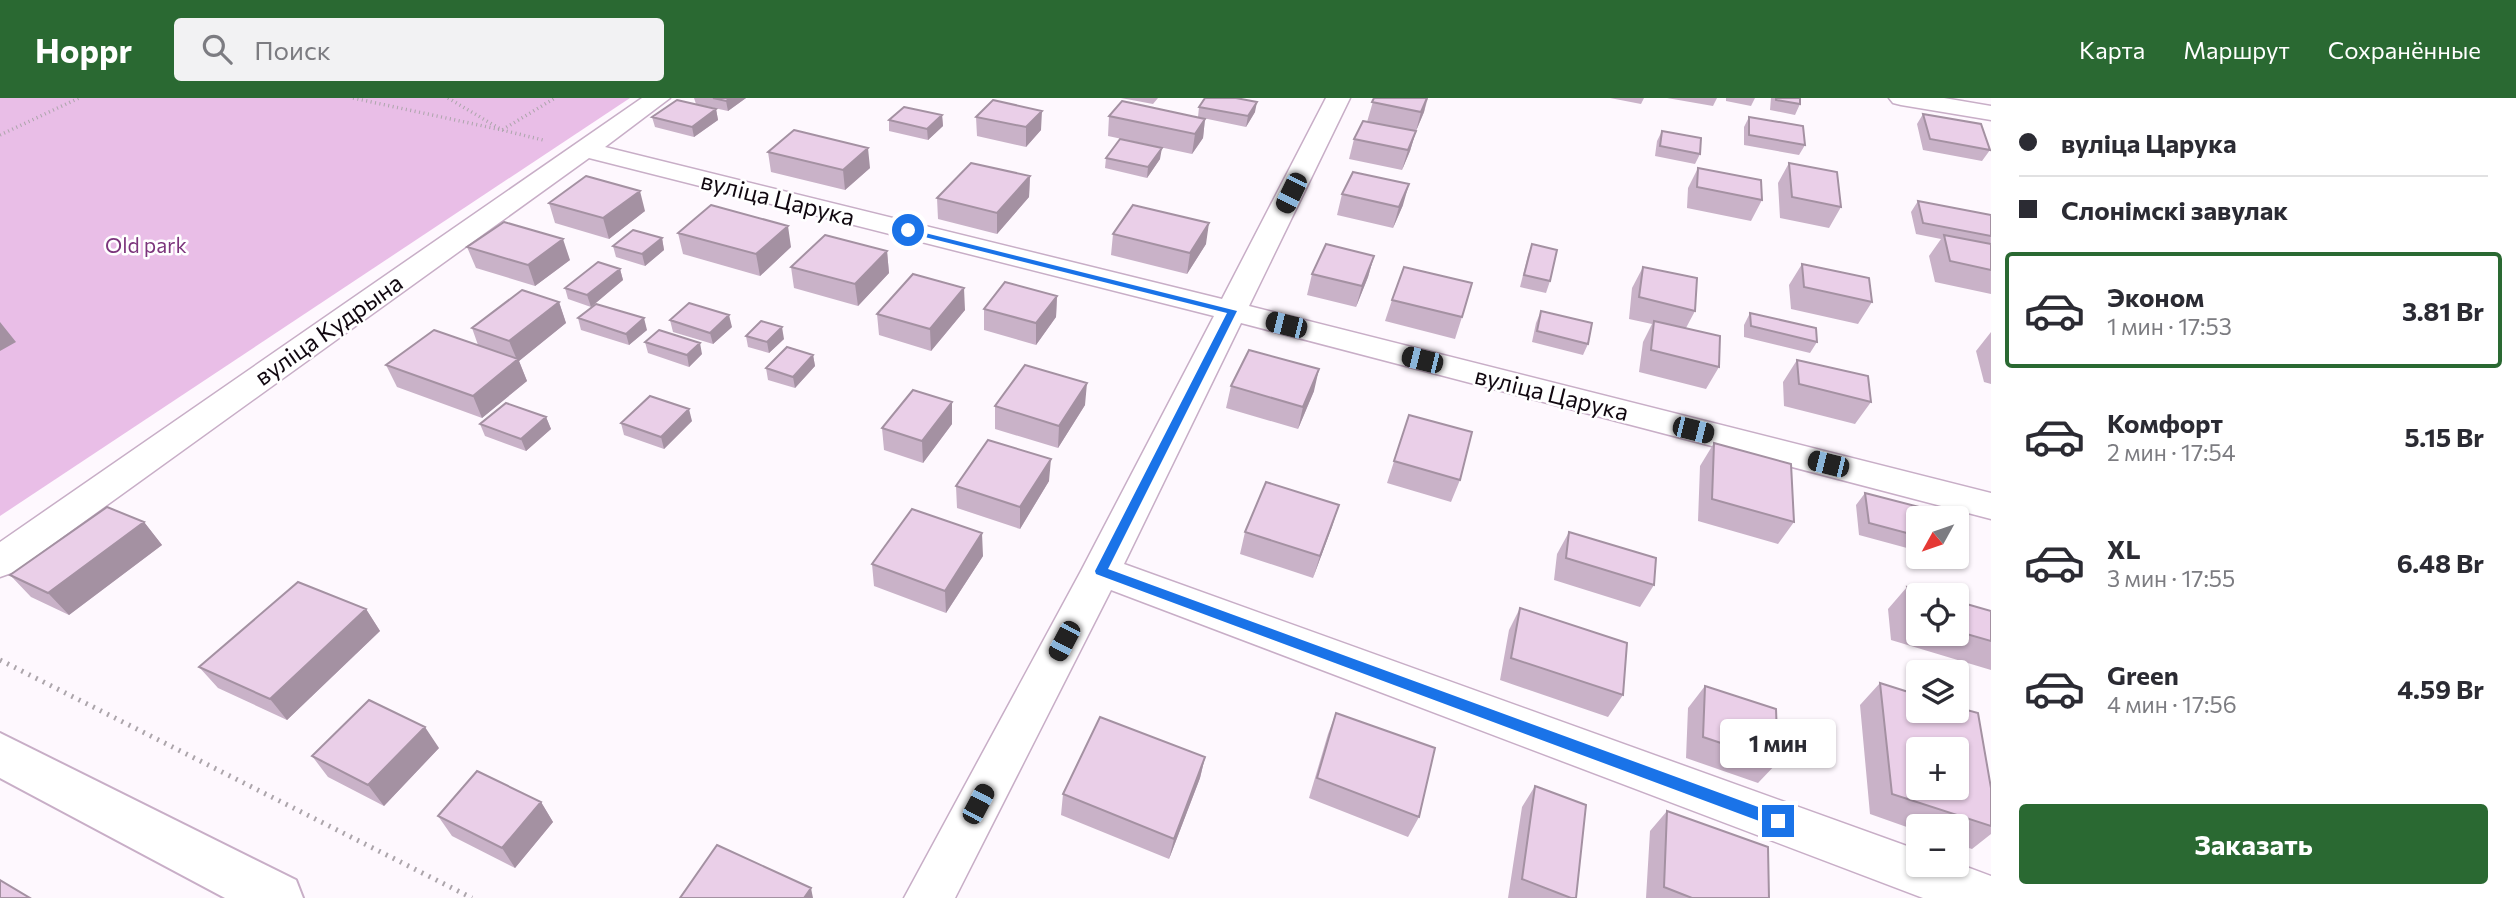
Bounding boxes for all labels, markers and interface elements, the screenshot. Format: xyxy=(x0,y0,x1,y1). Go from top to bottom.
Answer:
search box xyxy=(174,18,664,81)
text: Hoppr xyxy=(35,29,132,70)
icon: search xyxy=(198,30,236,68)
text: Поиск xyxy=(254,34,331,65)
text: Карта xyxy=(2079,35,2145,64)
text: Маршрут xyxy=(2183,35,2290,64)
text: Сохранённые xyxy=(2328,35,2481,64)
text: вуліца Царука xyxy=(2061,127,2237,158)
street label: вуліца Царука xyxy=(698,165,858,231)
car xyxy=(1273,170,1310,216)
text: Слонімскі завулак xyxy=(2061,194,2288,225)
route start xyxy=(892,214,924,246)
park label: Old park xyxy=(105,232,187,257)
street label: вуліца Кудрына xyxy=(248,267,408,391)
icon: car xyxy=(2023,279,2086,342)
text: Эконом xyxy=(2107,281,2204,312)
text: 3.81 Br xyxy=(2402,295,2484,326)
car xyxy=(1264,310,1309,340)
text: 1 мин · 17:53 xyxy=(2107,312,2232,340)
car xyxy=(1400,345,1445,375)
street label: вуліца Царука xyxy=(1472,360,1632,426)
icon: car xyxy=(2023,405,2086,468)
text: Комфорт xyxy=(2107,407,2223,438)
car xyxy=(1671,415,1716,445)
text: 5.15 Br xyxy=(2404,421,2484,452)
text: 2 мин · 17:54 xyxy=(2107,438,2235,466)
car xyxy=(1806,449,1851,479)
north arrow xyxy=(1906,506,1969,569)
map controls xyxy=(1906,506,1969,877)
icon: car xyxy=(2023,531,2086,594)
text: XL xyxy=(2107,533,2141,564)
text: 6.48 Br xyxy=(2397,547,2484,578)
text: 3 мин · 17:55 xyxy=(2107,564,2235,592)
button: locate xyxy=(1906,583,1969,646)
car xyxy=(1045,618,1084,664)
icon: car xyxy=(2023,657,2086,720)
text: Green xyxy=(2107,659,2179,690)
button: layers xyxy=(1906,660,1969,723)
text: 4.59 Br xyxy=(2397,673,2484,704)
text: 4 мин · 17:56 xyxy=(2107,690,2237,718)
callout: 1 мин xyxy=(1720,720,1836,768)
text: 1 мин xyxy=(1749,729,1807,757)
button: + xyxy=(1906,737,1969,800)
car xyxy=(959,781,998,827)
button: Заказать xyxy=(2019,804,2488,884)
route end xyxy=(1762,805,1794,837)
button: − xyxy=(1906,814,1969,877)

